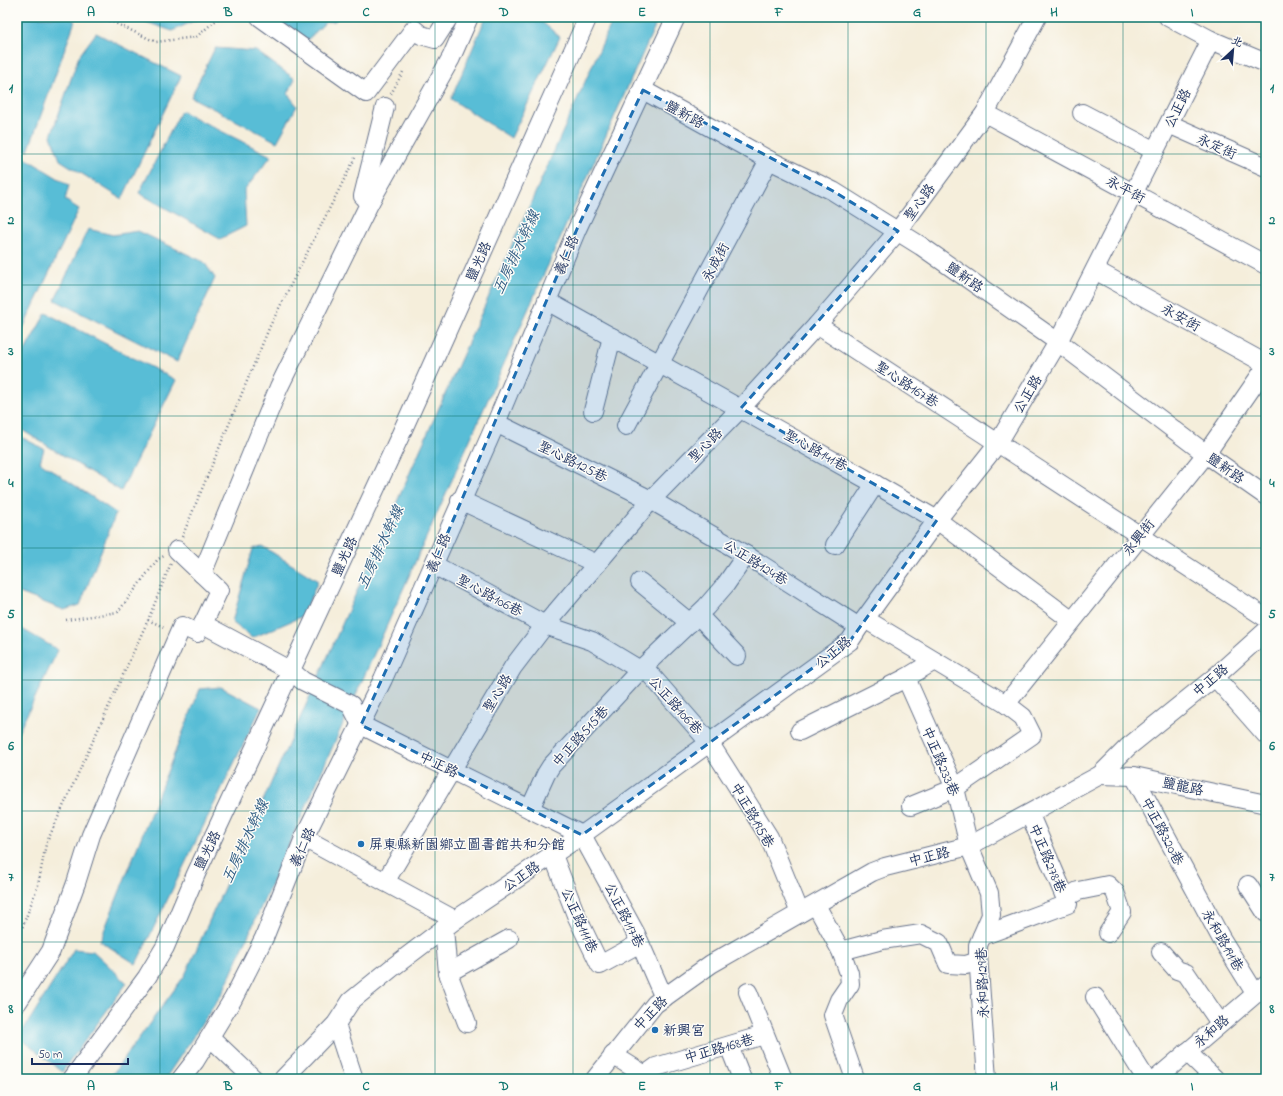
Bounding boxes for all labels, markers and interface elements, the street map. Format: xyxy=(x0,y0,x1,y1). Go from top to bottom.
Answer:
text: A xyxy=(87,3,95,22)
text: B xyxy=(223,3,233,22)
text: C xyxy=(362,3,370,22)
text: D xyxy=(498,3,509,22)
text: E xyxy=(638,3,646,22)
text: F xyxy=(774,3,784,22)
text: G xyxy=(913,3,921,22)
text: H xyxy=(1050,3,1058,22)
text: I xyxy=(1190,3,1194,22)
north arrow xyxy=(1213,30,1253,70)
text: 北 xyxy=(1228,32,1245,52)
text: 1 xyxy=(9,79,14,98)
text: 1 xyxy=(1270,79,1275,98)
street label: 公正路 xyxy=(1159,85,1197,132)
street label: 鹽新路 xyxy=(661,96,708,135)
street label: 永定街 xyxy=(1193,129,1240,166)
street label: 永平街 xyxy=(1102,171,1149,209)
street label: 聖心路 xyxy=(899,180,941,226)
water label: 五房排水幹線 xyxy=(488,206,546,298)
text: 2 xyxy=(7,211,15,230)
text: 2 xyxy=(1268,211,1276,230)
street label: 義仁路 xyxy=(550,232,585,279)
street label: 鹽光路 xyxy=(461,238,498,285)
street label: 永成街 xyxy=(697,239,735,286)
street label: 鹽新路 xyxy=(941,258,987,299)
street label: 永安街 xyxy=(1157,299,1204,338)
text: 3 xyxy=(7,342,14,361)
text: 3 xyxy=(1268,342,1275,361)
street label: 聖心路167巷 xyxy=(870,357,943,414)
street label: 公正路 xyxy=(1008,371,1048,418)
street label: 聖心路 xyxy=(684,424,728,468)
street label: 聖心路141巷 xyxy=(779,425,852,478)
street label: 聖心路125巷 xyxy=(534,436,612,489)
street label: 鹽新路 xyxy=(1202,449,1248,490)
text: 4 xyxy=(7,474,14,493)
text: 4 xyxy=(1268,474,1275,493)
water label: 五房排水幹線 xyxy=(352,501,410,593)
street label: 永興街 xyxy=(1118,515,1161,561)
street label: 義仁路 xyxy=(422,530,457,577)
street label: 鹽光路 xyxy=(327,533,364,580)
street label: 公正路124巷 xyxy=(719,535,793,592)
street label: 聖心路106巷 xyxy=(452,570,527,623)
text: 5 xyxy=(7,605,15,624)
text: 5 xyxy=(1268,605,1276,624)
street label: 公正路 xyxy=(811,632,857,675)
street label: 中正路 xyxy=(1188,660,1234,703)
street label: 聖心路 xyxy=(478,670,518,717)
street label: 公正路106巷 xyxy=(643,672,708,741)
street label: 中正路515巷 xyxy=(548,701,615,772)
street label: 中正路233巷 xyxy=(915,723,964,801)
text: 6 xyxy=(7,737,14,756)
text: 6 xyxy=(1268,737,1275,756)
street label: 中正路 xyxy=(415,747,462,784)
street label: 鹽龍路 xyxy=(1160,773,1205,802)
street label: 中正路195巷 xyxy=(724,779,779,853)
street label: 中正路320巷 xyxy=(1135,794,1189,871)
water label: 五房排水幹線 xyxy=(217,795,275,887)
street label: 中正路278巷 xyxy=(1022,820,1071,898)
street label: 義仁路 xyxy=(285,824,322,871)
street label: 鹽光路 xyxy=(190,827,227,874)
place label: 屏東縣新園鄉立圖書館共和分館 xyxy=(369,835,565,856)
marker: 屏東縣新園鄉立圖書館共和分館 xyxy=(356,839,366,849)
street label: 中正路 xyxy=(906,842,952,873)
street label: 公正路 xyxy=(499,857,545,898)
text: 7 xyxy=(8,868,14,887)
text: 7 xyxy=(1269,868,1275,887)
street label: 公正路117巷 xyxy=(598,879,650,953)
street label: 公正路111巷 xyxy=(555,885,603,957)
street label: 永和路191巷 xyxy=(1195,906,1249,977)
street label: 永和路129巷 xyxy=(972,946,995,1019)
street label: 中正路 xyxy=(629,992,673,1036)
text: 8 xyxy=(8,1000,14,1019)
text: 8 xyxy=(1269,1000,1275,1019)
street label: 永和路 xyxy=(1189,1010,1235,1054)
place label: 新興宮 xyxy=(663,1021,705,1042)
marker: 新興宮 xyxy=(650,1025,660,1035)
street label: 中正路168巷 xyxy=(682,1029,758,1069)
scale bar xyxy=(32,1040,128,1066)
text: 50 m xyxy=(38,1046,62,1064)
text: A xyxy=(87,1077,95,1096)
text: B xyxy=(223,1077,233,1096)
text: C xyxy=(362,1077,370,1096)
text: D xyxy=(498,1077,509,1096)
text: E xyxy=(638,1077,646,1096)
text: F xyxy=(774,1077,784,1096)
text: G xyxy=(913,1077,921,1096)
text: H xyxy=(1050,1077,1058,1096)
text: I xyxy=(1190,1077,1194,1096)

